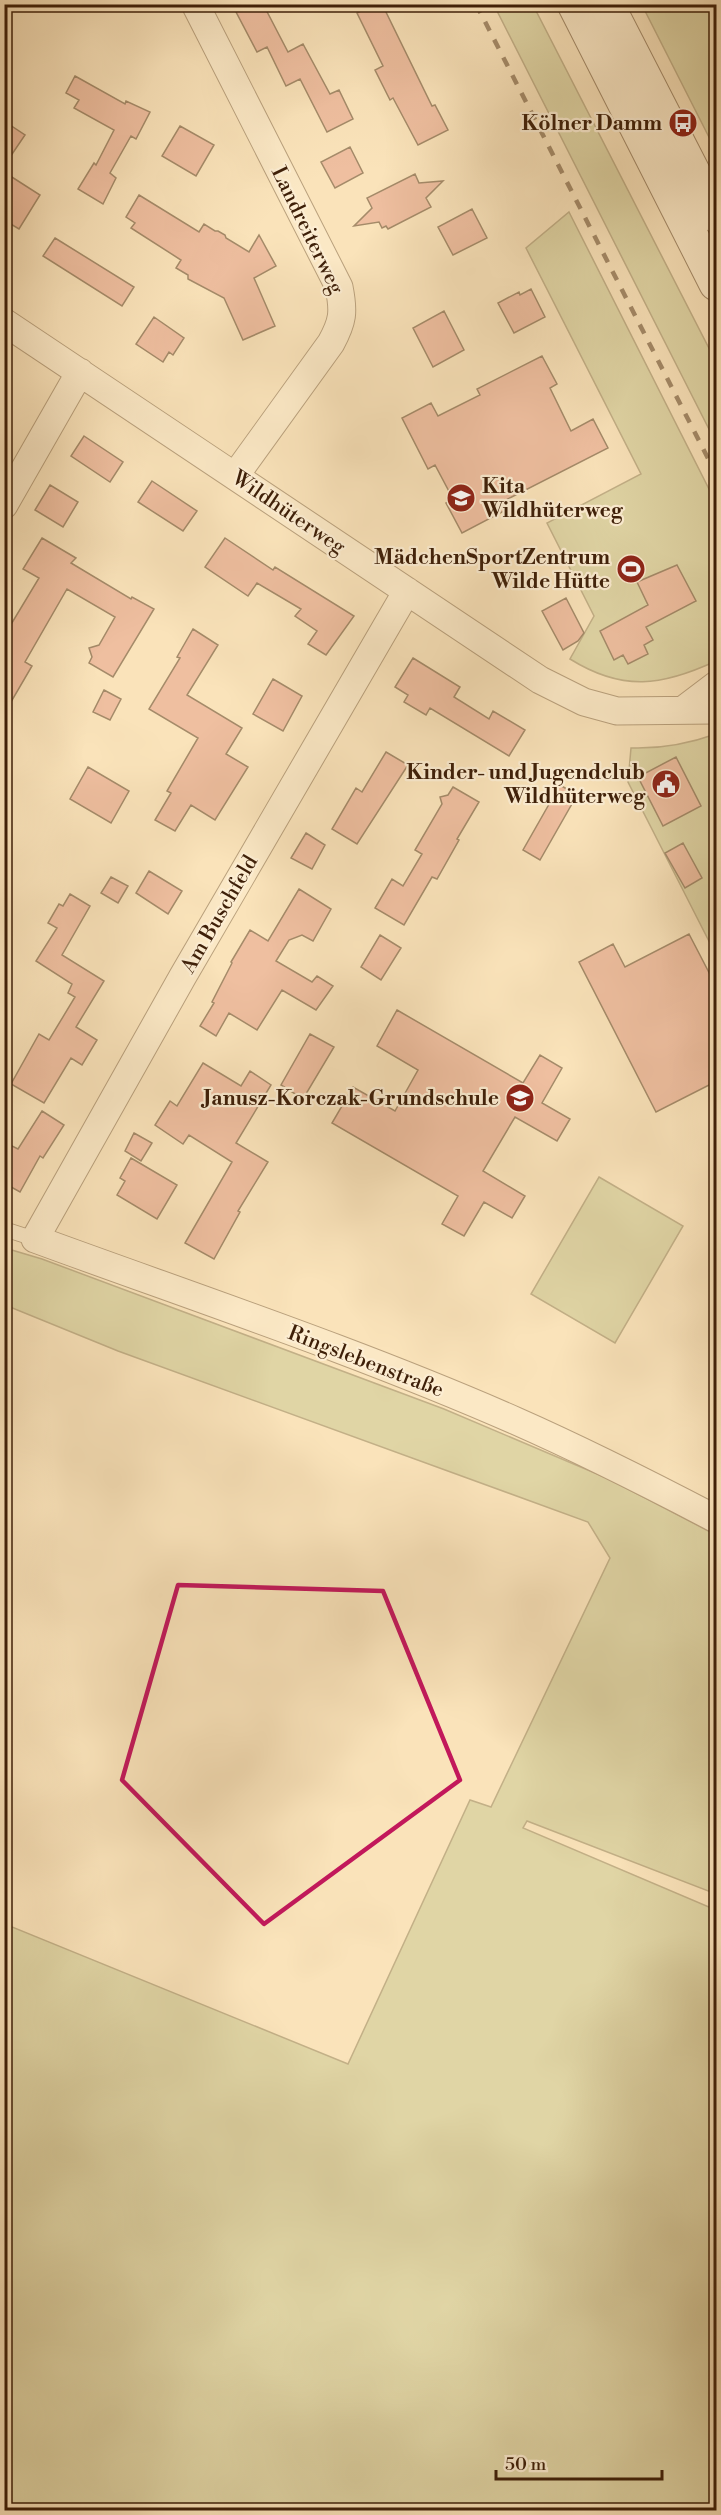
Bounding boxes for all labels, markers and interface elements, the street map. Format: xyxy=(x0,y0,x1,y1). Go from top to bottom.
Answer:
bus stop icon: Kölner Damm xyxy=(667,107,699,139)
place label: Kölner Damm xyxy=(521,111,662,137)
street label: Landreiterweg xyxy=(265,162,349,299)
street label: Wildhüterweg xyxy=(226,465,350,560)
place label: Kita Wildhüterweg xyxy=(481,474,624,524)
school or university icon: Kita Wildhüterweg xyxy=(445,482,477,514)
place label: MädchenSportZentrum Wilde Hütte xyxy=(374,545,610,595)
sports icon: MädchenSportZentrum Wilde Hütte xyxy=(615,553,647,585)
place label: Kinder- und Jugendclub Wildhüterweg xyxy=(406,760,646,810)
public building icon: Kinder- und Jugendclub Wildhüterweg xyxy=(650,768,682,800)
street label: Am Buschfeld xyxy=(175,851,264,979)
school or university icon: Janusz-Korczak-Grundschule xyxy=(504,1082,536,1114)
place label: Janusz-Korczak-Grundschule xyxy=(200,1086,499,1112)
street label: Ringslebenstraße xyxy=(284,1320,447,1404)
scale bar xyxy=(496,2443,662,2481)
text: 50 m xyxy=(505,2453,547,2476)

